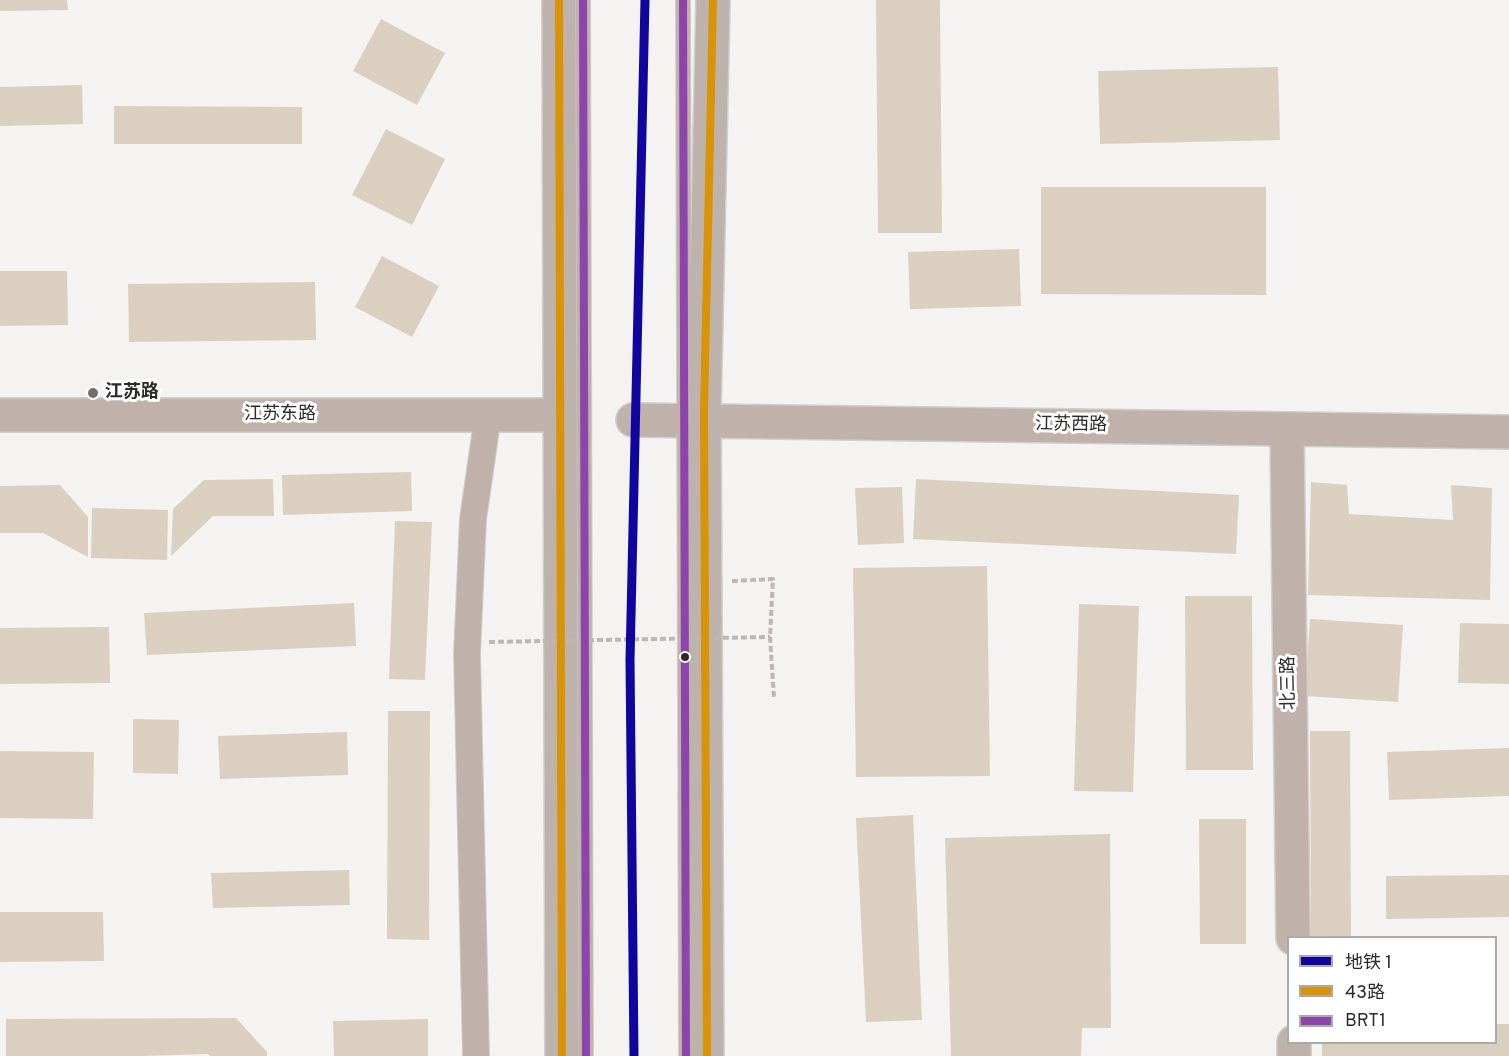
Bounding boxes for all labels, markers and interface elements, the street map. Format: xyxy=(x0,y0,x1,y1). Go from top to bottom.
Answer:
place label: 江苏路 xyxy=(105,382,159,404)
marker: 江苏路 xyxy=(86,386,100,400)
street label: 江苏东路 xyxy=(244,404,316,426)
street label: 江苏西路 xyxy=(1035,415,1107,437)
unlabelled marker xyxy=(679,651,691,663)
street label: 北三路 xyxy=(1279,656,1301,710)
legend xyxy=(1287,936,1497,1044)
text: 地铁 1 xyxy=(1345,952,1392,975)
text: 43路 xyxy=(1345,982,1385,1005)
text: BRT1 xyxy=(1345,1010,1386,1033)

